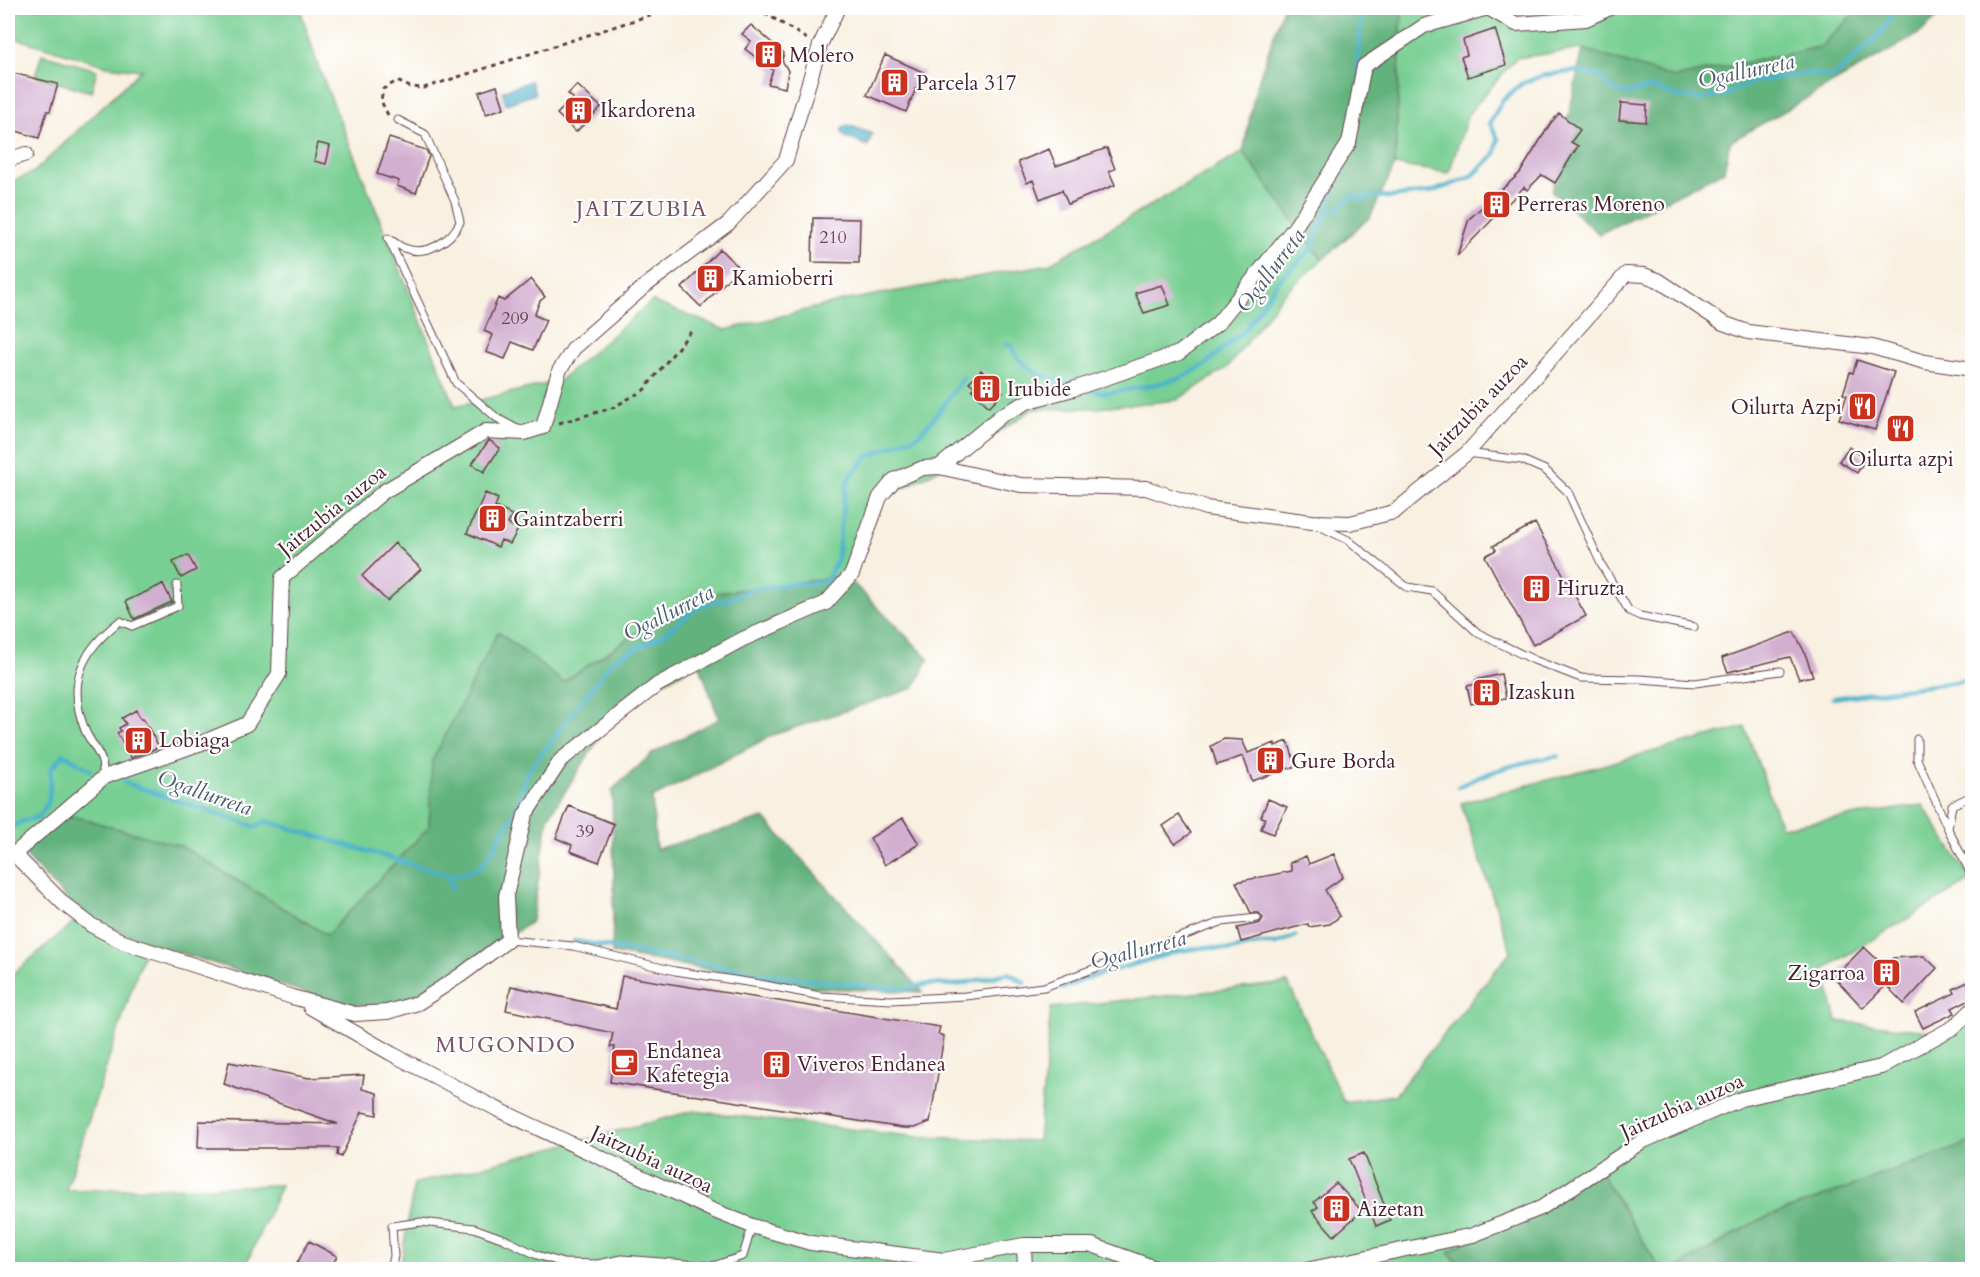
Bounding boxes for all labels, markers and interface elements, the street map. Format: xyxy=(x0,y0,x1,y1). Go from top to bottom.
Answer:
building icon: Molero xyxy=(752,39,784,71)
place label: Molero xyxy=(789,41,854,70)
water label: Ogallurreta xyxy=(1695,46,1797,96)
building icon: Parcela 317 xyxy=(879,67,911,99)
place label: Parcela 317 xyxy=(916,69,1017,98)
building icon: Ikardorena xyxy=(563,94,595,126)
place label: Ikardorena xyxy=(600,96,696,125)
building icon: Perreras Moreno xyxy=(1480,188,1512,220)
place label: Perreras Moreno xyxy=(1517,190,1665,219)
district label: JAITZUBIA xyxy=(573,194,708,224)
water label: Ogallurreta xyxy=(1229,222,1312,319)
house number: 210 xyxy=(819,225,847,250)
building icon: Kamioberri xyxy=(695,262,727,294)
place label: Kamioberri xyxy=(732,264,834,293)
house number: 209 xyxy=(501,306,529,331)
street label: Jaitzubia auzoa xyxy=(1420,348,1535,465)
building icon: Irubide xyxy=(970,373,1002,405)
place label: Irubide xyxy=(1007,375,1071,404)
restaurant icon: Oilurta Azpi xyxy=(1847,391,1879,423)
place label: Oilurta Azpi xyxy=(1731,393,1842,422)
restaurant icon: Oilurta azpi xyxy=(1885,412,1917,444)
place label: Oilurta azpi xyxy=(1848,445,1954,474)
street label: Jaitzubia auzoa xyxy=(270,458,393,565)
building icon: Gaintzaberri xyxy=(476,503,508,535)
place label: Gaintzaberri xyxy=(513,505,624,534)
building icon: Hiruzta xyxy=(1520,572,1552,604)
place label: Hiruzta xyxy=(1557,574,1625,603)
water label: Ogallurreta xyxy=(618,577,719,649)
building icon: Izaskun xyxy=(1471,676,1503,708)
place label: Izaskun xyxy=(1508,678,1575,707)
building icon: Lobiaga xyxy=(122,724,154,756)
place label: Lobiaga xyxy=(159,726,230,755)
building icon: Gure Borda xyxy=(1254,745,1286,777)
place label: Gure Borda xyxy=(1291,747,1396,776)
water label: Ogallurreta xyxy=(153,763,256,823)
house number: 39 xyxy=(576,819,594,844)
water label: Ogallurreta xyxy=(1087,923,1190,977)
building icon: Zigarroa xyxy=(1870,957,1902,989)
place label: Zigarroa xyxy=(1788,959,1865,988)
district label: MUGONDO xyxy=(435,1030,577,1060)
place label: Endanea Kafetegia xyxy=(646,1037,730,1090)
cafe icon: Endanea Kafetegia xyxy=(609,1047,641,1079)
building icon: Viveros Endanea xyxy=(760,1048,792,1080)
place label: Viveros Endanea xyxy=(797,1050,946,1079)
street label: Jaitzubia auzoa xyxy=(1613,1066,1748,1148)
street label: Jaitzubia auzoa xyxy=(583,1117,718,1200)
building icon: Aizetan xyxy=(1320,1193,1352,1225)
place label: Aizetan xyxy=(1357,1195,1424,1224)

